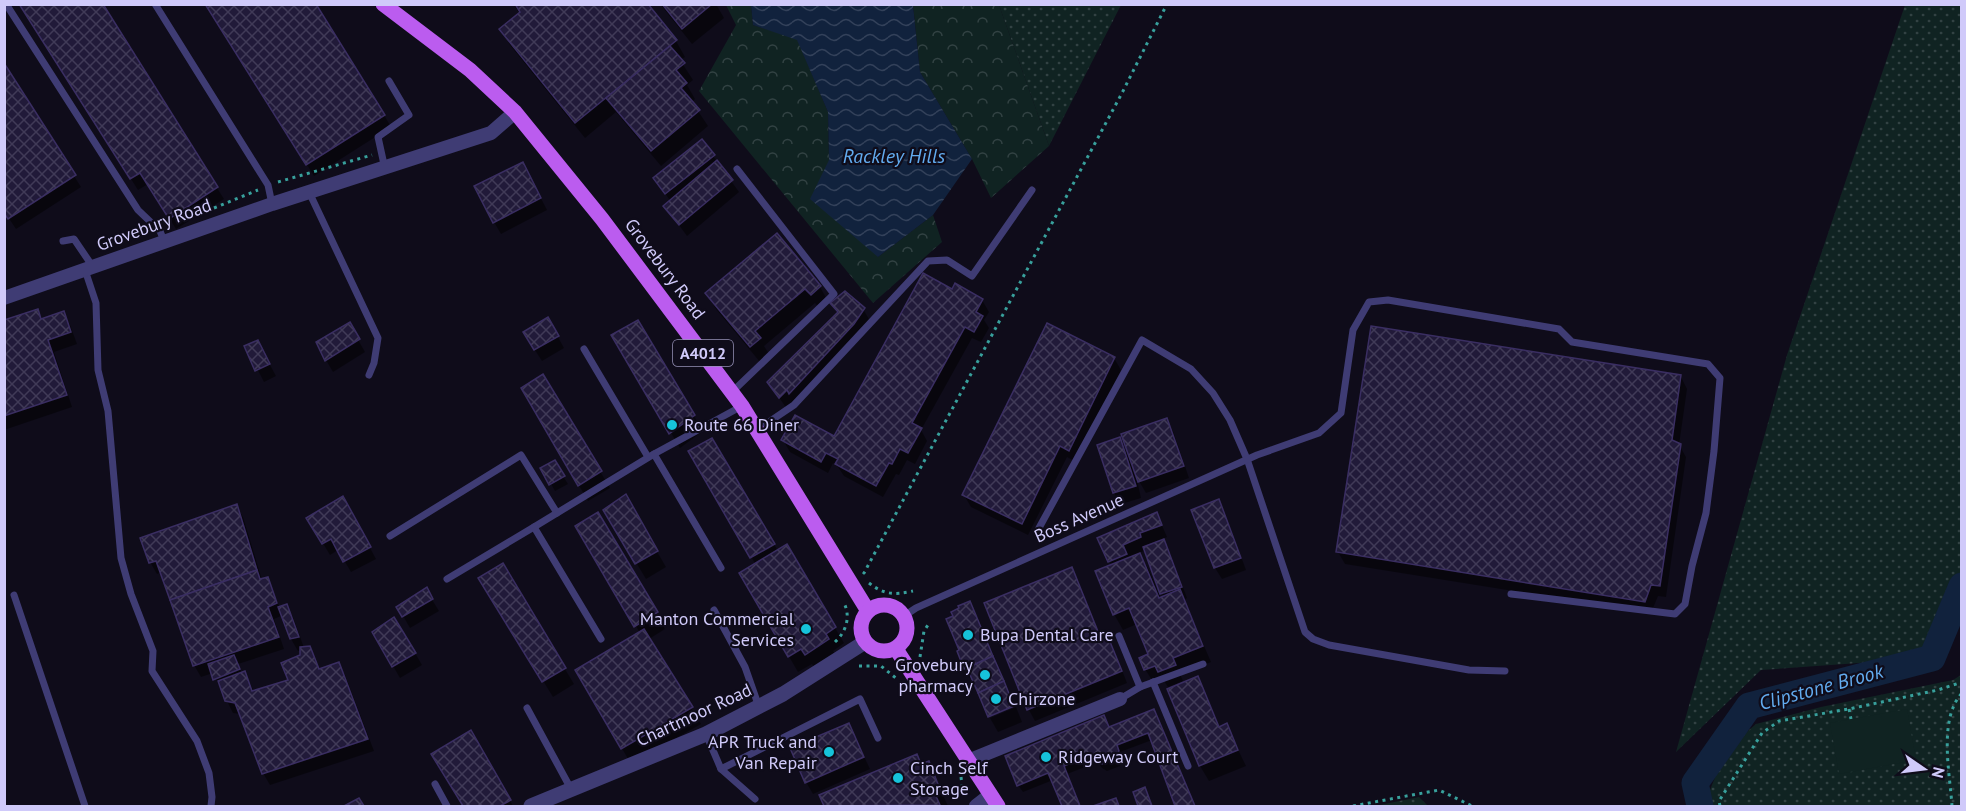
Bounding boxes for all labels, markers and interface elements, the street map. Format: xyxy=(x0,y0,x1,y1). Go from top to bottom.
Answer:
water label: Rackley Hills xyxy=(843,143,945,169)
street label: Grovebury Road xyxy=(93,193,214,256)
street label: Grovebury Road xyxy=(620,214,711,324)
road number: A4012 xyxy=(673,340,733,366)
place label: Route 66 Diner xyxy=(684,413,799,436)
marker: Route 66 Diner xyxy=(665,418,679,432)
street label: Boss Avenue xyxy=(1030,488,1127,548)
place label: Manton Commercial Services xyxy=(640,607,795,651)
marker: Manton Commercial Services xyxy=(799,622,813,636)
place label: Bupa Dental Care xyxy=(980,623,1114,646)
marker: Bupa Dental Care xyxy=(961,628,975,642)
place label: Grovebury pharmacy xyxy=(895,653,974,697)
water label: Clipstone Brook xyxy=(1756,658,1887,716)
marker: Grovebury pharmacy xyxy=(978,668,992,682)
street label: Chartmoor Road xyxy=(632,678,755,751)
place label: Chirzone xyxy=(1008,687,1075,710)
marker: Chirzone xyxy=(989,692,1003,706)
place label: APR Truck and Van Repair xyxy=(708,730,817,774)
north arrow xyxy=(1894,739,1954,799)
marker: APR Truck and Van Repair xyxy=(822,745,836,759)
place label: Ridgeway Court xyxy=(1058,745,1178,768)
marker: Ridgeway Court xyxy=(1039,750,1053,764)
place label: Cinch Self Storage xyxy=(910,756,989,800)
text: N xyxy=(1928,765,1950,780)
marker: Cinch Self Storage xyxy=(891,771,905,785)

